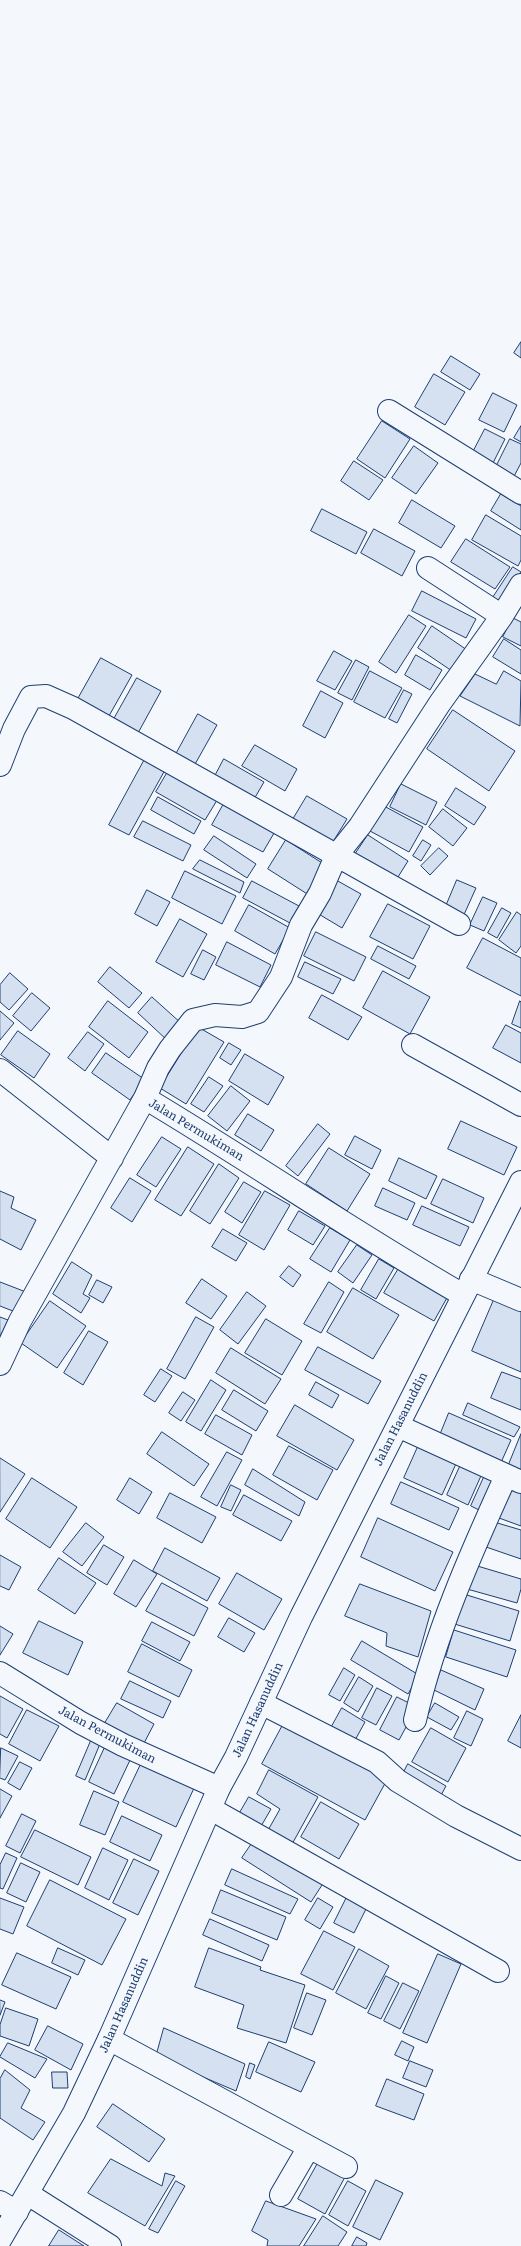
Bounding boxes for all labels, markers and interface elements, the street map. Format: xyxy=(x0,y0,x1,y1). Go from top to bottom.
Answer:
street label: Jalan Permukiman xyxy=(146,1096,246,1164)
street label: Jalan Hasanuddin xyxy=(371,1370,431,1468)
street label: Jalan Hasanuddin xyxy=(230,1660,286,1760)
street label: Jalan Permukiman xyxy=(56,1703,158,1767)
street label: Jalan Hasanuddin xyxy=(96,1955,152,2055)

